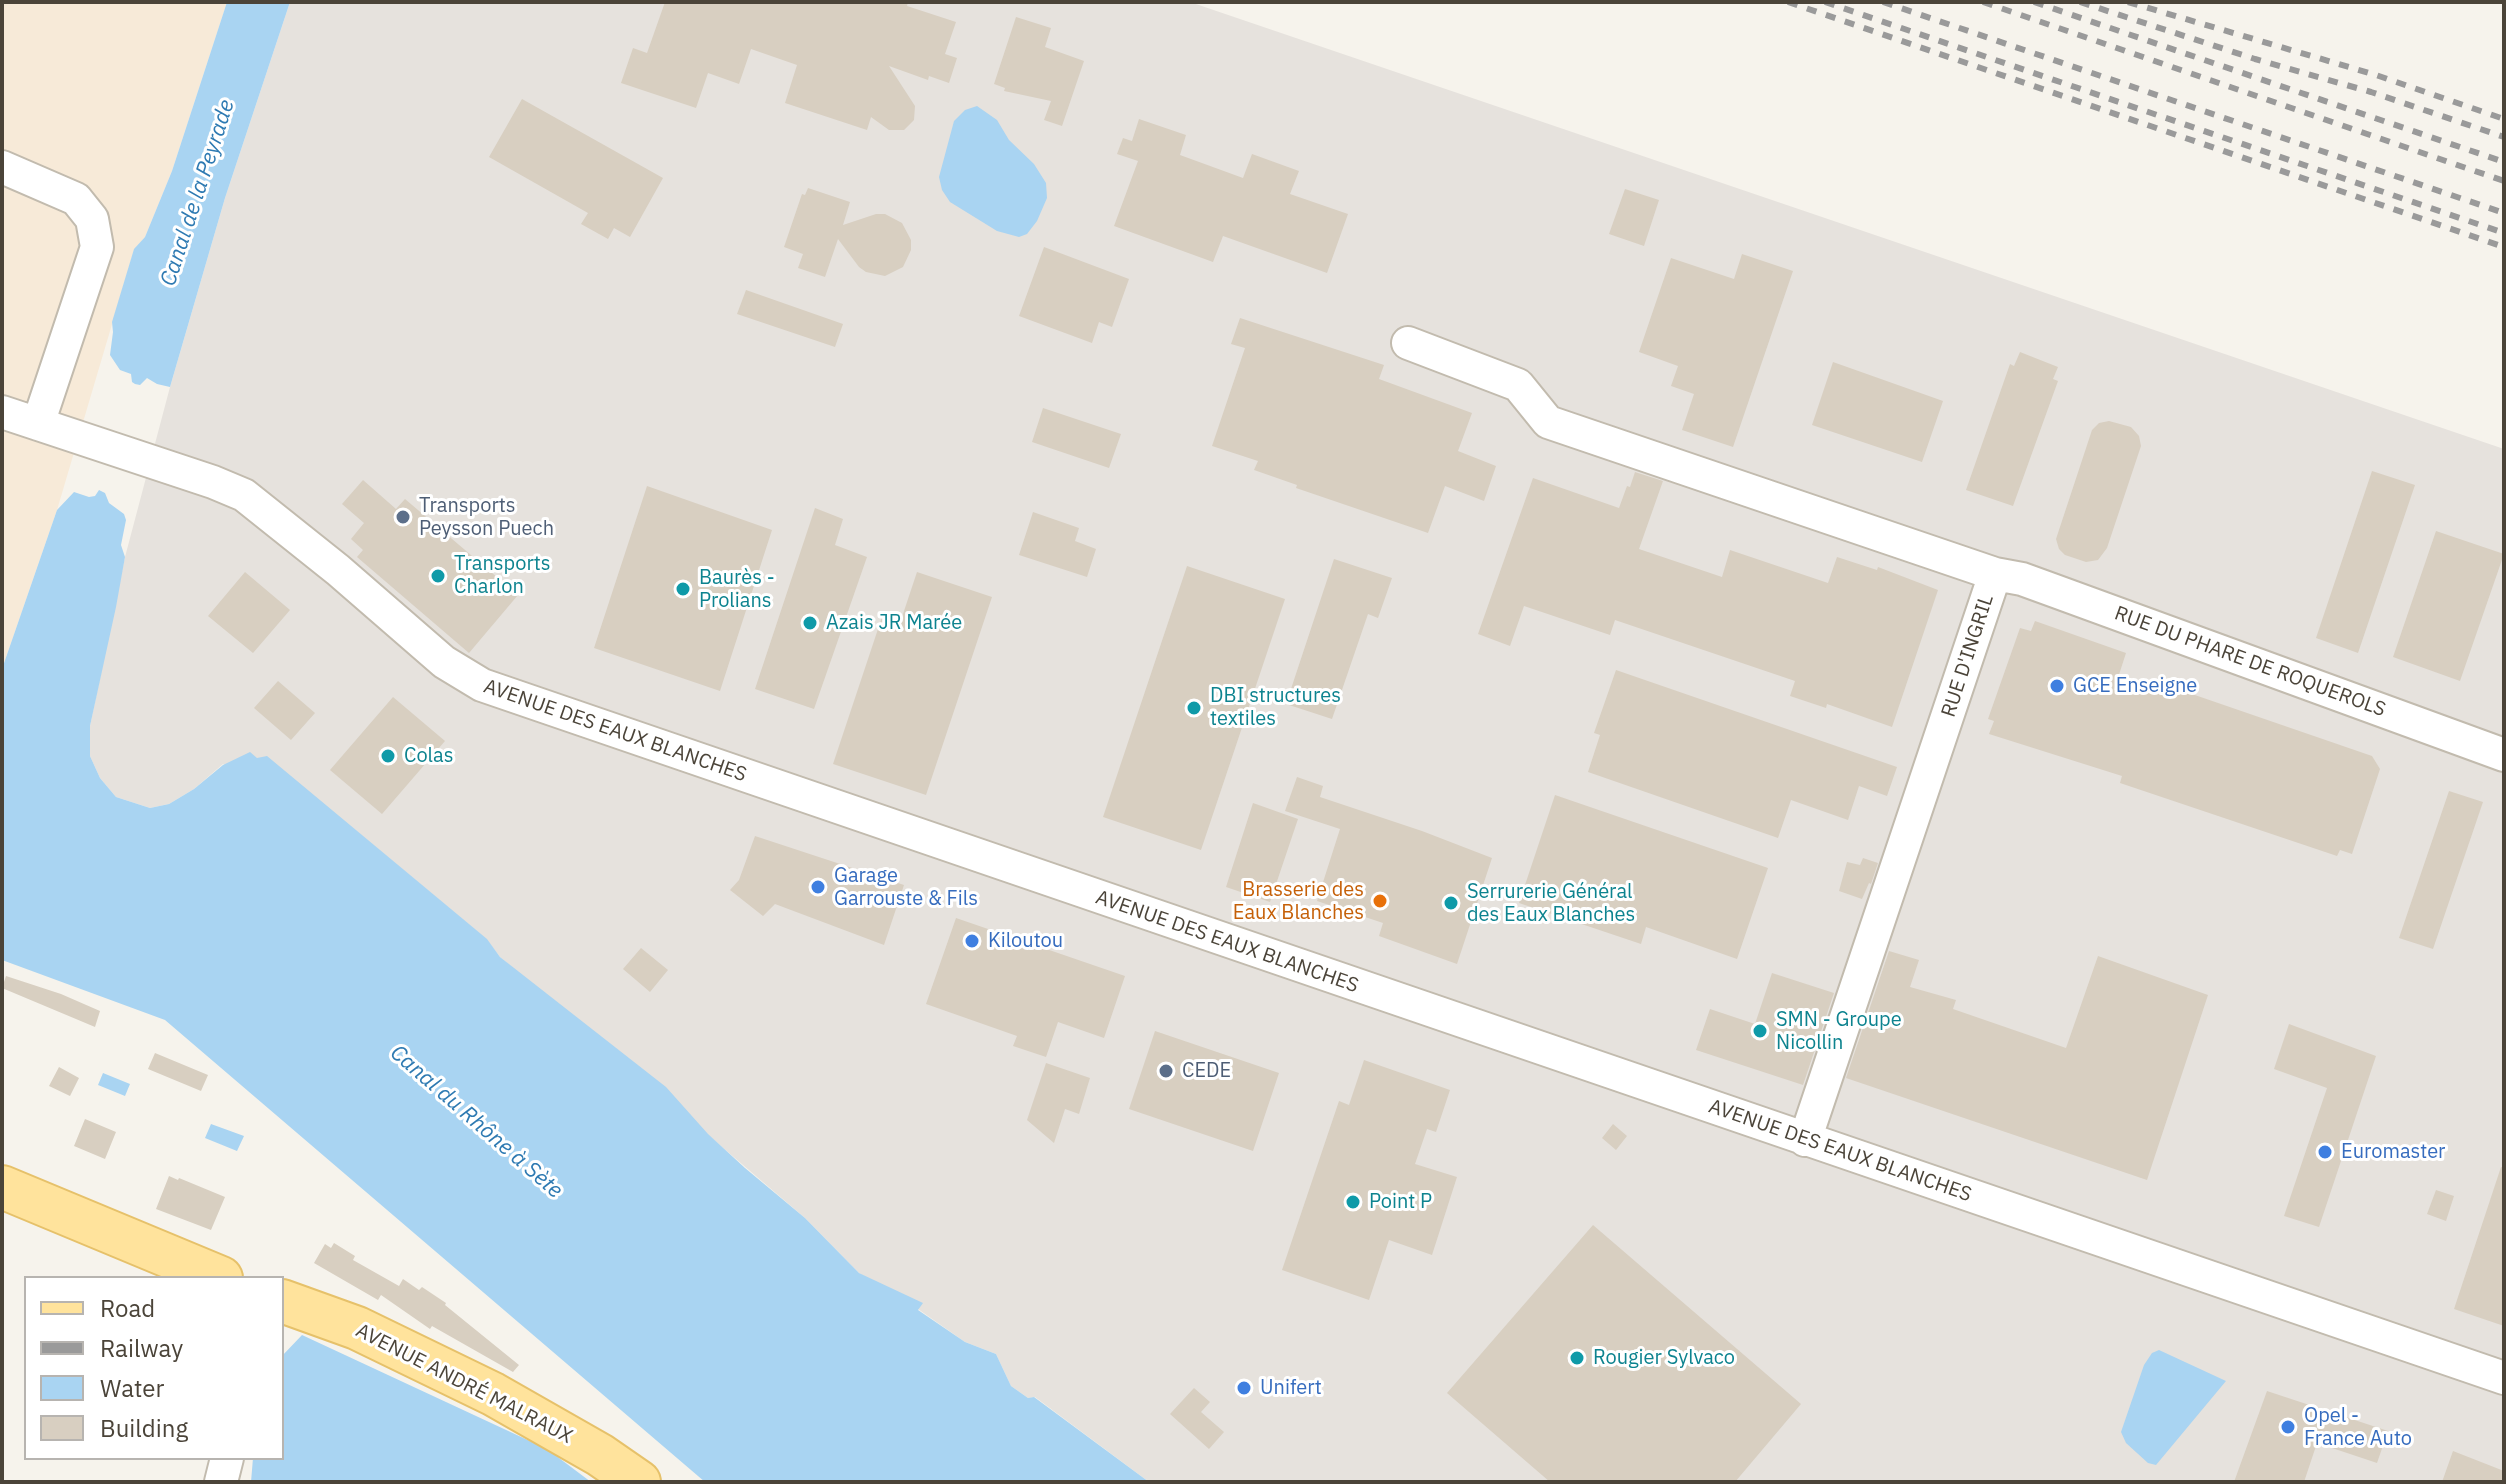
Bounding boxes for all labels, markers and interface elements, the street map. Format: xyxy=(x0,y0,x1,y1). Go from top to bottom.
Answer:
water label: Canal de la Peyrade xyxy=(155,97,241,289)
place label: Transports Peysson Puech xyxy=(419,494,554,541)
marker: Transports Peysson Puech xyxy=(394,508,412,526)
place label: Transports Charlon xyxy=(454,552,551,599)
place label: Baurès - Prolians xyxy=(699,566,775,613)
marker: Transports Charlon xyxy=(429,567,447,585)
marker: Baurès - Prolians xyxy=(674,580,692,598)
street label: RUE D'INGRIL xyxy=(1937,592,1999,720)
street label: RUE DU PHARE DE ROQUEROLS xyxy=(2111,602,2389,722)
place label: Azais JR Marée xyxy=(826,611,962,635)
marker: Azais JR Marée xyxy=(801,614,819,632)
place label: GCE Enseigne xyxy=(2073,674,2197,698)
street label: AVENUE DES EAUX BLANCHES xyxy=(480,675,750,787)
marker: GCE Enseigne xyxy=(2048,677,2066,695)
place label: DBI structures textiles xyxy=(1210,684,1341,731)
marker: DBI structures textiles xyxy=(1185,699,1203,717)
place label: Colas xyxy=(404,744,453,768)
marker: Colas xyxy=(379,747,397,765)
place label: Garage Garrouste & Fils xyxy=(834,864,978,911)
marker: Garage Garrouste & Fils xyxy=(809,878,827,896)
place label: Brasserie des Eaux Blanches xyxy=(1233,878,1364,925)
place label: Serrurerie Général des Eaux Blanches xyxy=(1467,880,1635,927)
street label: AVENUE DES EAUX BLANCHES xyxy=(1092,886,1362,998)
marker: Brasserie des Eaux Blanches xyxy=(1371,892,1389,910)
marker: Serrurerie Général des Eaux Blanches xyxy=(1442,894,1460,912)
place label: Kiloutou xyxy=(988,929,1063,953)
marker: Kiloutou xyxy=(963,932,981,950)
place label: SMN - Groupe Nicollin xyxy=(1776,1008,1902,1055)
marker: SMN - Groupe Nicollin xyxy=(1751,1022,1769,1040)
water label: Canal du Rhône à Sète xyxy=(384,1040,568,1204)
place label: CEDE xyxy=(1182,1059,1231,1083)
marker: CEDE xyxy=(1157,1062,1175,1080)
street label: AVENUE DES EAUX BLANCHES xyxy=(1705,1095,1975,1207)
place label: Euromaster xyxy=(2341,1140,2445,1164)
marker: Euromaster xyxy=(2316,1143,2334,1161)
place label: Point P xyxy=(1369,1190,1432,1214)
marker: Point P xyxy=(1344,1193,1362,1211)
legend xyxy=(24,1276,284,1460)
text: Road xyxy=(100,1292,155,1324)
street label: AVENUE ANDRÉ MALRAUX xyxy=(352,1319,576,1449)
text: Railway xyxy=(100,1332,183,1364)
place label: Rougier Sylvaco xyxy=(1593,1346,1735,1370)
marker: Rougier Sylvaco xyxy=(1568,1349,1586,1367)
text: Water xyxy=(100,1372,164,1404)
place label: Unifert xyxy=(1260,1376,1322,1400)
marker: Unifert xyxy=(1235,1379,1253,1397)
place label: Opel - France Auto xyxy=(2304,1404,2412,1451)
text: Building xyxy=(100,1412,188,1444)
marker: Opel - France Auto xyxy=(2279,1418,2297,1436)

